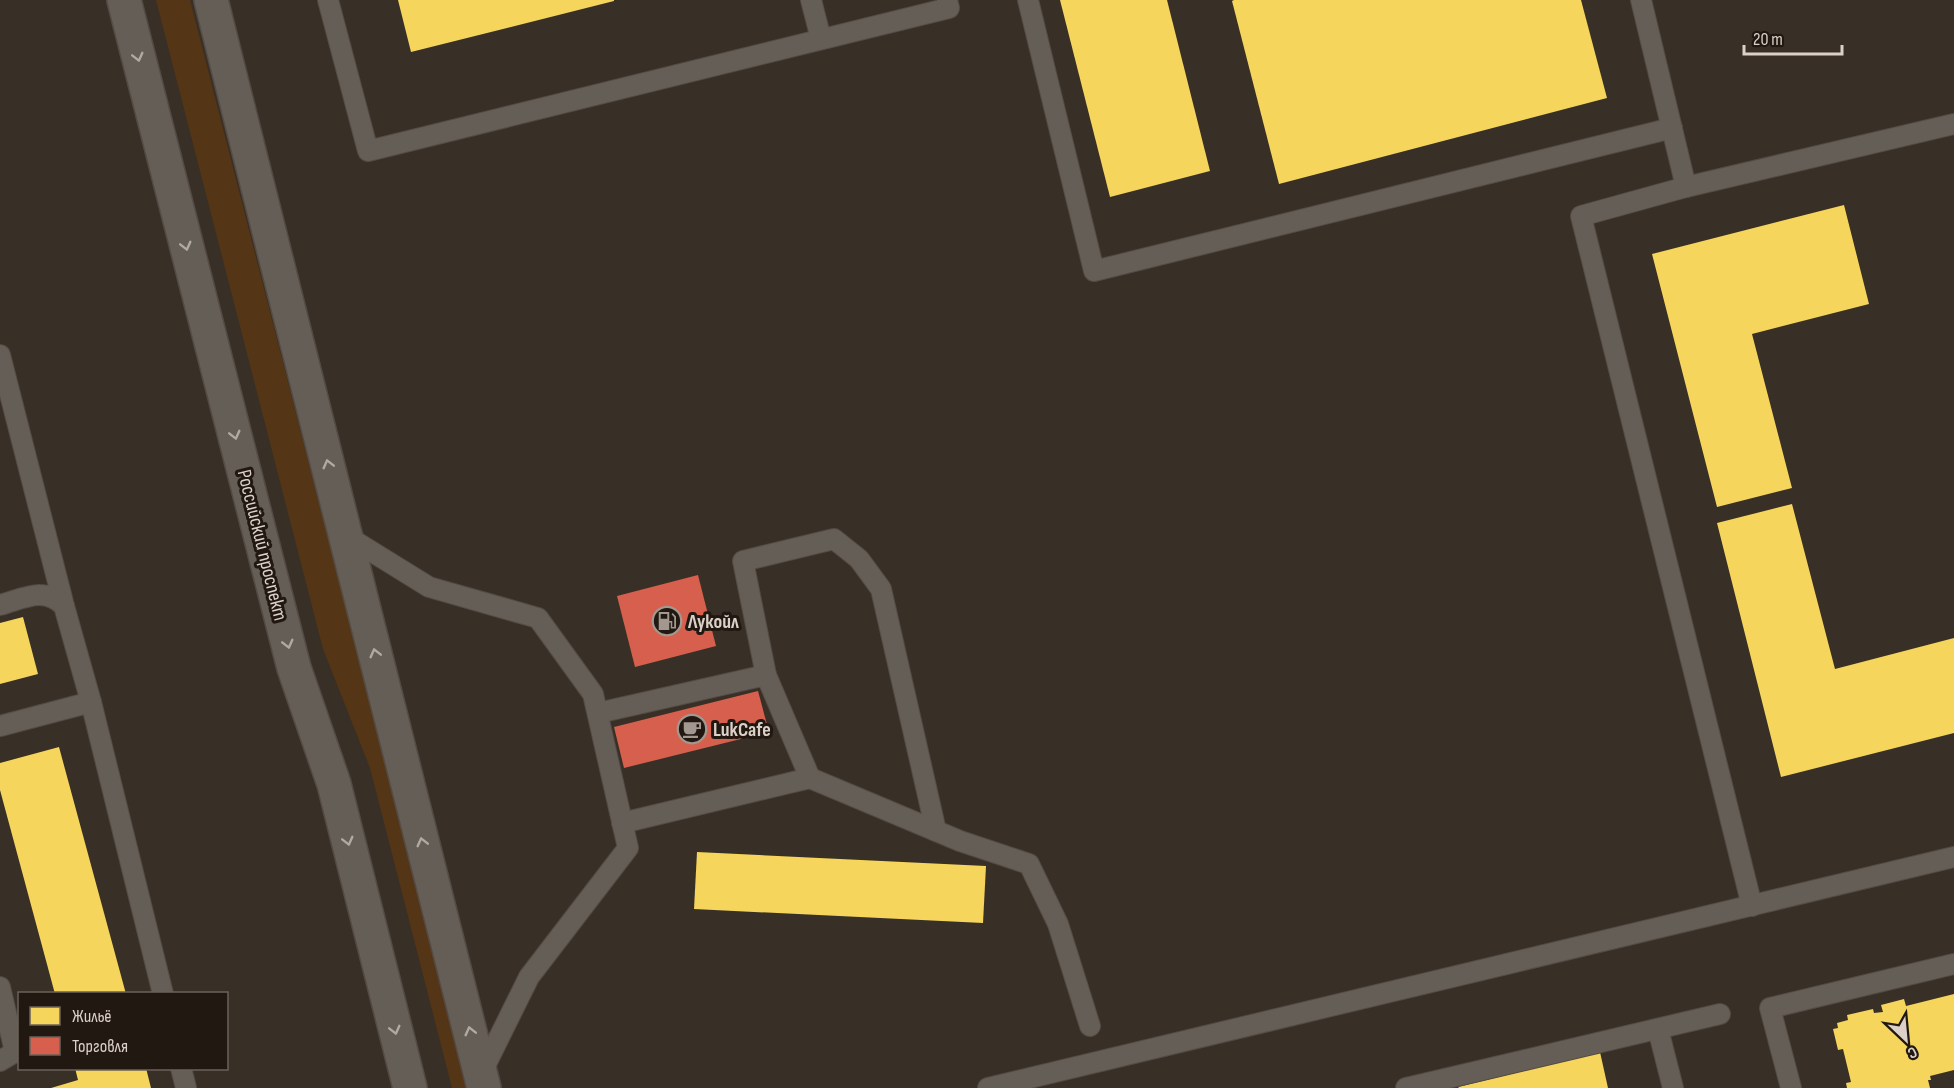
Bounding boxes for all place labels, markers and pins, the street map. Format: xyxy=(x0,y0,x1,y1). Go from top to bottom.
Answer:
fuel station icon: Лукойл xyxy=(651,605,683,637)
place label: Лукойл xyxy=(687,610,739,634)
cafe icon: LukCafe xyxy=(676,713,708,745)
place label: LukCafe xyxy=(713,718,771,742)

